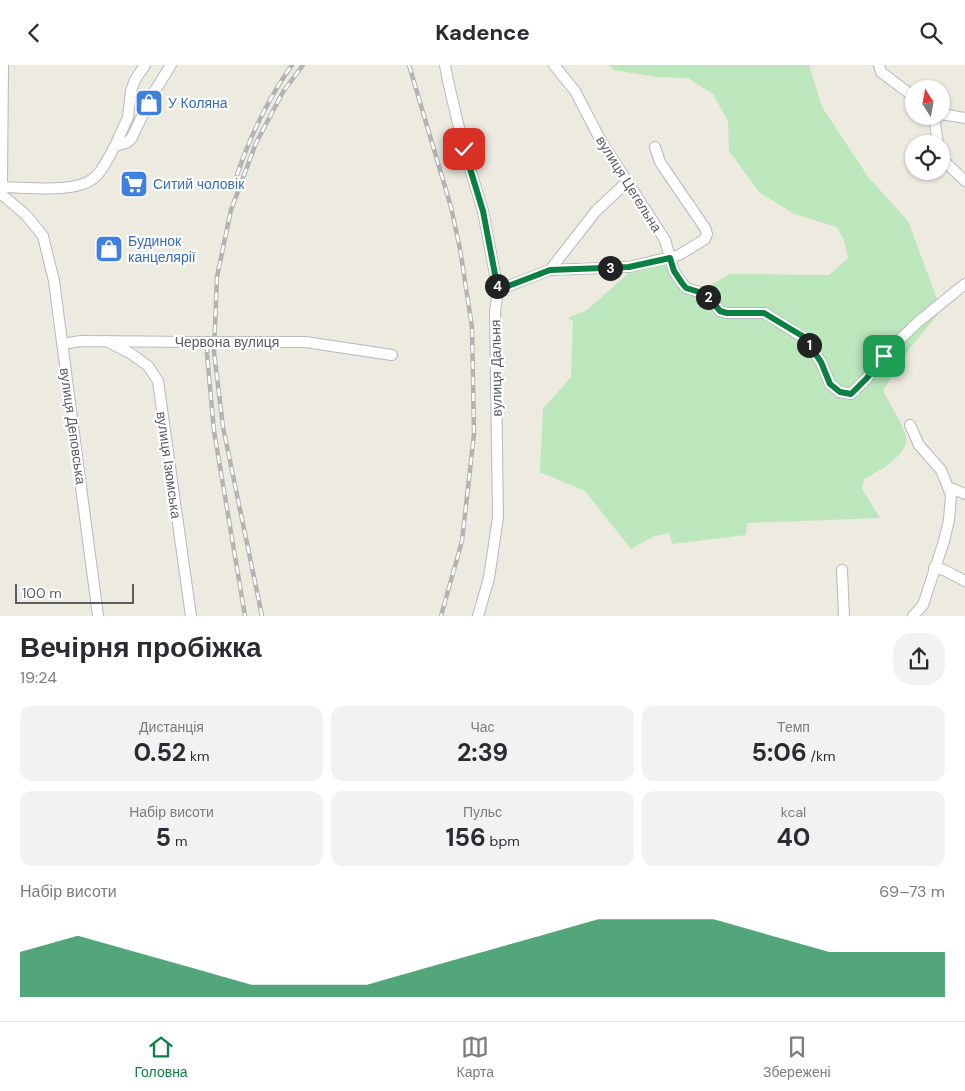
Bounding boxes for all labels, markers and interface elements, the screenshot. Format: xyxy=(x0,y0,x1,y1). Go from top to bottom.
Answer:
text: Kadence xyxy=(435,18,530,47)
icon: back xyxy=(20,19,48,47)
icon: search xyxy=(917,19,945,47)
north arrow xyxy=(905,80,950,125)
map controls xyxy=(905,80,950,180)
shop icon: У Коляна xyxy=(134,88,164,118)
place label: У Коляна xyxy=(168,94,228,112)
pin xyxy=(443,128,485,170)
street label: вулиця Цегельна xyxy=(592,132,666,236)
icon: check xyxy=(450,135,478,163)
button: locate xyxy=(905,135,950,180)
supermarket icon: Ситий чоловік xyxy=(119,169,149,199)
place label: Ситий чоловік xyxy=(153,175,245,193)
place label: Будинок канцелярії xyxy=(128,232,196,266)
shop icon: Будинок канцелярії xyxy=(94,234,124,264)
pin: 3 xyxy=(598,255,622,281)
text: 3 xyxy=(606,259,615,277)
pin: 4 xyxy=(484,273,510,299)
text: 4 xyxy=(493,277,502,295)
pin: 2 xyxy=(696,285,720,309)
text: 2 xyxy=(704,288,713,306)
street label: вулиця Дальня xyxy=(486,319,506,417)
street label: Червона вулиця xyxy=(175,333,279,351)
pin: 1 xyxy=(796,333,822,357)
pin xyxy=(863,335,905,377)
text: 1 xyxy=(807,336,812,354)
icon: arrive xyxy=(870,342,898,370)
street label: вулиця Деповська xyxy=(56,367,90,486)
street label: вулиця Ізюмська xyxy=(153,410,185,520)
scale bar xyxy=(15,581,134,604)
text: 100 m xyxy=(22,584,62,602)
text: Вечірня пробіжка xyxy=(20,629,262,666)
button: share xyxy=(893,633,945,685)
text: 19:24 xyxy=(20,667,57,688)
text: Дистанція xyxy=(139,718,204,736)
text: Час xyxy=(470,718,495,736)
text: Темп xyxy=(777,718,810,736)
text: 0.52 xyxy=(134,736,186,769)
text: 2:39 xyxy=(457,736,508,769)
text: 5:06 xyxy=(751,736,807,769)
text: km xyxy=(186,747,209,765)
text: /km xyxy=(807,747,836,765)
text: Набір висоти xyxy=(129,803,214,821)
text: Пульс xyxy=(463,803,502,821)
text: kcal xyxy=(781,803,806,821)
text: 5 xyxy=(156,821,171,854)
text: 156 xyxy=(445,821,486,854)
text: 40 xyxy=(777,821,810,854)
text: m xyxy=(171,832,187,850)
text: bpm xyxy=(486,832,520,850)
text: Набір висоти xyxy=(20,881,117,902)
text: 69–73 m xyxy=(879,881,945,902)
tab: Головна xyxy=(134,1033,188,1081)
tab: Карта xyxy=(457,1033,494,1081)
tab: Збережені xyxy=(763,1033,831,1081)

